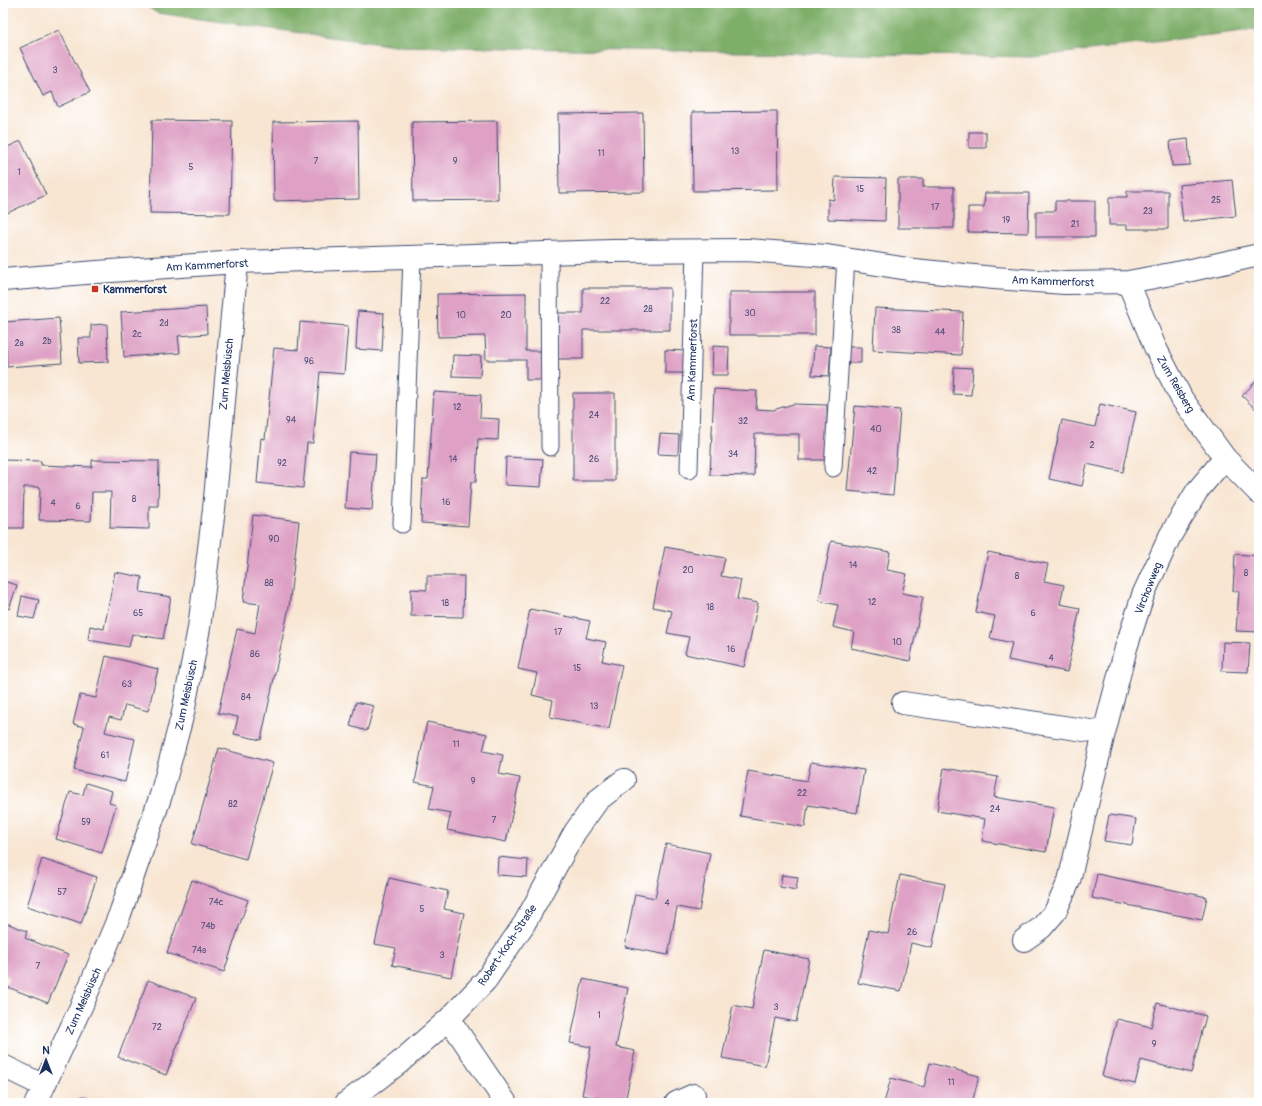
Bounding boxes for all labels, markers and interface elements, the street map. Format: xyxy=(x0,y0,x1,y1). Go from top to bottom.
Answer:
house number: 3 xyxy=(52,65,58,76)
house number: 13 xyxy=(731,146,739,157)
house number: 11 xyxy=(597,148,605,159)
house number: 7 xyxy=(314,156,319,167)
house number: 9 xyxy=(453,156,458,167)
house number: 5 xyxy=(189,162,194,173)
house number: 1 xyxy=(17,167,21,178)
house number: 15 xyxy=(856,184,864,195)
house number: 25 xyxy=(1211,195,1221,206)
house number: 17 xyxy=(931,202,939,213)
house number: 23 xyxy=(1143,206,1153,217)
house number: 19 xyxy=(1002,215,1010,226)
house number: 21 xyxy=(1071,219,1079,230)
street label: Am Kammerforst xyxy=(165,257,249,274)
street label: Am Kammerforst xyxy=(1011,274,1095,289)
place label: Kammerforst xyxy=(103,283,167,296)
marker: Kammerforst xyxy=(90,284,100,294)
house number: 22 xyxy=(600,296,610,307)
house number: 28 xyxy=(643,304,653,315)
house number: 30 xyxy=(744,308,756,319)
house number: 10 xyxy=(456,310,466,321)
house number: 20 xyxy=(500,310,512,321)
house number: 2d xyxy=(159,318,169,329)
street label: Am Kammerforst xyxy=(685,318,700,402)
house number: 38 xyxy=(891,325,901,336)
house number: 44 xyxy=(935,327,946,338)
house number: 2c xyxy=(132,329,142,340)
house number: 2b xyxy=(42,336,52,347)
house number: 2a xyxy=(14,338,24,349)
street label: Zum Meisbüsch xyxy=(217,338,236,410)
street label: Zum Reisberg xyxy=(1154,353,1197,416)
house number: 96 xyxy=(304,356,314,367)
house number: 12 xyxy=(453,402,461,413)
house number: 24 xyxy=(589,410,600,421)
house number: 94 xyxy=(286,415,297,426)
house number: 32 xyxy=(738,416,748,427)
house number: 40 xyxy=(870,424,882,435)
house number: 2 xyxy=(1089,440,1095,451)
house number: 34 xyxy=(728,449,739,460)
house number: 14 xyxy=(449,454,458,465)
house number: 26 xyxy=(589,454,599,465)
house number: 92 xyxy=(277,458,287,469)
house number: 42 xyxy=(867,466,877,477)
house number: 8 xyxy=(132,494,137,505)
house number: 16 xyxy=(442,497,450,508)
house number: 4 xyxy=(50,498,56,509)
house number: 6 xyxy=(75,501,81,512)
house number: 90 xyxy=(269,534,279,545)
house number: 14 xyxy=(849,560,858,571)
street label: Virchowweg xyxy=(1132,560,1165,616)
house number: 20 xyxy=(682,565,694,576)
house number: 8 xyxy=(1244,568,1249,579)
house number: 8 xyxy=(1015,571,1020,582)
house number: 88 xyxy=(264,578,274,589)
house number: 12 xyxy=(868,597,876,608)
house number: 18 xyxy=(441,598,449,609)
house number: 18 xyxy=(706,602,714,613)
house number: 65 xyxy=(133,608,143,619)
house number: 6 xyxy=(1030,608,1036,619)
house number: 17 xyxy=(554,627,562,638)
house number: 10 xyxy=(892,637,902,648)
house number: 16 xyxy=(727,644,735,655)
house number: 86 xyxy=(250,649,260,660)
house number: 4 xyxy=(1048,653,1054,664)
street label: Zum Meisbüsch xyxy=(173,659,200,732)
house number: 15 xyxy=(573,663,581,674)
house number: 63 xyxy=(122,679,132,690)
house number: 84 xyxy=(241,692,252,703)
house number: 13 xyxy=(590,701,598,712)
house number: 11 xyxy=(452,739,460,750)
house number: 61 xyxy=(101,750,109,761)
house number: 9 xyxy=(471,776,476,787)
house number: 22 xyxy=(797,788,807,799)
house number: 82 xyxy=(228,799,238,810)
house number: 24 xyxy=(990,804,1001,815)
house number: 7 xyxy=(492,815,497,826)
house number: 59 xyxy=(81,817,91,828)
house number: 57 xyxy=(57,887,67,898)
house number: 74c xyxy=(209,897,224,908)
house number: 4 xyxy=(664,898,670,909)
street label: Robert-Koch-Straße xyxy=(475,902,540,988)
house number: 5 xyxy=(420,904,425,915)
house number: 74b xyxy=(201,921,216,932)
house number: 26 xyxy=(907,927,917,938)
house number: 74a xyxy=(192,945,206,956)
house number: 3 xyxy=(439,950,445,961)
house number: 7 xyxy=(36,961,41,972)
street label: Zum Meisbüsch xyxy=(63,966,104,1037)
house number: 3 xyxy=(773,1002,779,1013)
house number: 1 xyxy=(597,1010,601,1021)
house number: 72 xyxy=(152,1022,162,1033)
house number: 9 xyxy=(1152,1039,1157,1050)
north arrow xyxy=(26,1040,66,1080)
text: N xyxy=(42,1044,50,1057)
house number: 11 xyxy=(947,1077,955,1088)

